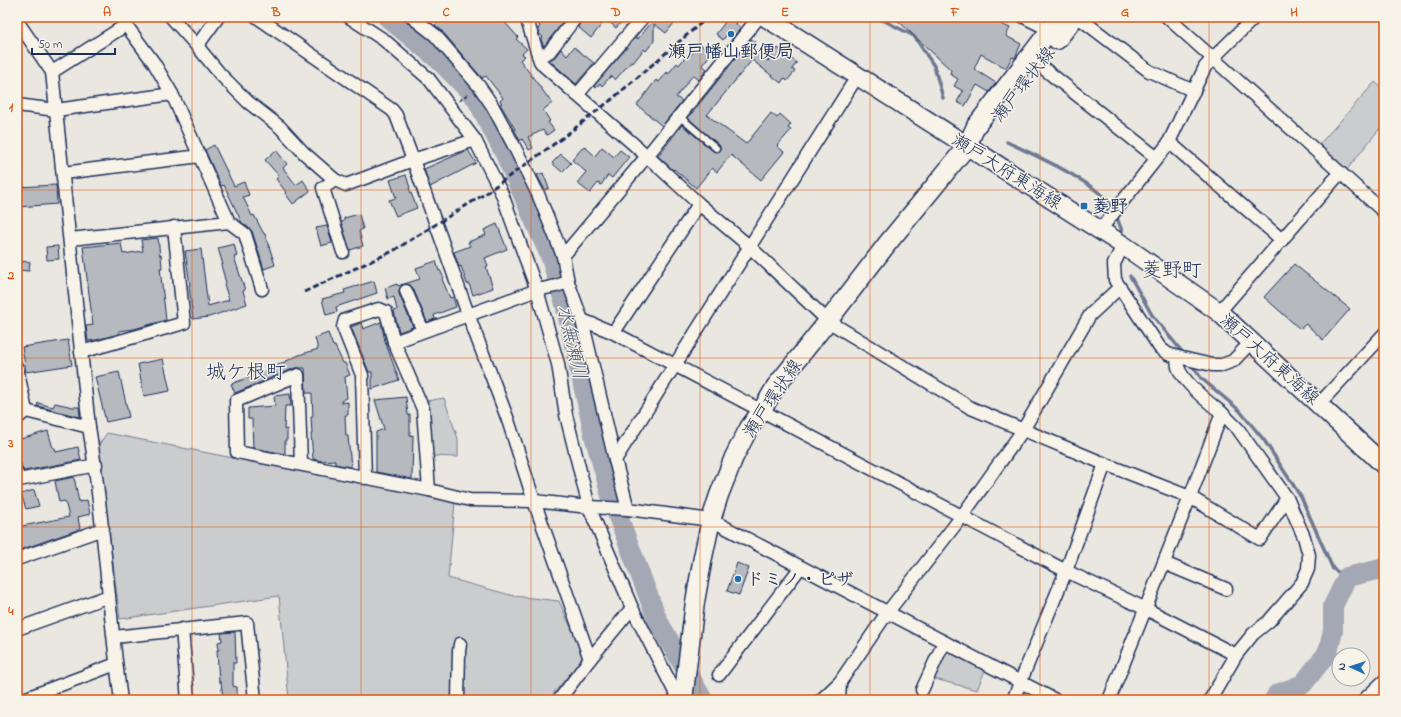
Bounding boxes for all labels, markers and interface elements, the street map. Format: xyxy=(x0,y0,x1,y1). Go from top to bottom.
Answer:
text: A xyxy=(103,3,111,22)
text: B xyxy=(271,3,281,22)
text: C xyxy=(442,3,450,22)
text: D xyxy=(610,3,621,22)
text: E xyxy=(781,3,789,22)
text: F xyxy=(950,3,960,22)
text: G xyxy=(1121,3,1129,22)
text: H xyxy=(1290,3,1298,22)
marker: 瀬戸幡山郵便局 xyxy=(726,29,736,39)
scale bar xyxy=(32,30,115,56)
text: 50 m xyxy=(38,36,62,54)
place label: 瀬戸幡山郵便局 xyxy=(668,40,794,66)
street label: 瀬戸環状線 xyxy=(987,42,1063,129)
text: 1 xyxy=(9,98,14,117)
street label: 瀬戸大府東海線 xyxy=(946,128,1066,217)
place label: 菱野 xyxy=(1092,195,1128,221)
marker: 菱野 xyxy=(1079,201,1089,211)
district label: 菱野町 xyxy=(1142,257,1202,286)
text: 2 xyxy=(7,266,15,285)
water label: 水無瀬川 xyxy=(549,302,592,383)
street label: 瀬戸大府東海線 xyxy=(1213,309,1324,412)
street label: 瀬戸環状線 xyxy=(738,355,810,444)
district label: 城ケ根町 xyxy=(206,359,286,388)
text: 3 xyxy=(7,434,14,453)
place label: ドミノ・ピザ xyxy=(746,568,854,594)
marker: ドミノ・ピザ xyxy=(733,574,743,584)
text: 4 xyxy=(7,602,14,621)
north arrow xyxy=(1331,647,1371,687)
text: N xyxy=(1334,662,1350,671)

